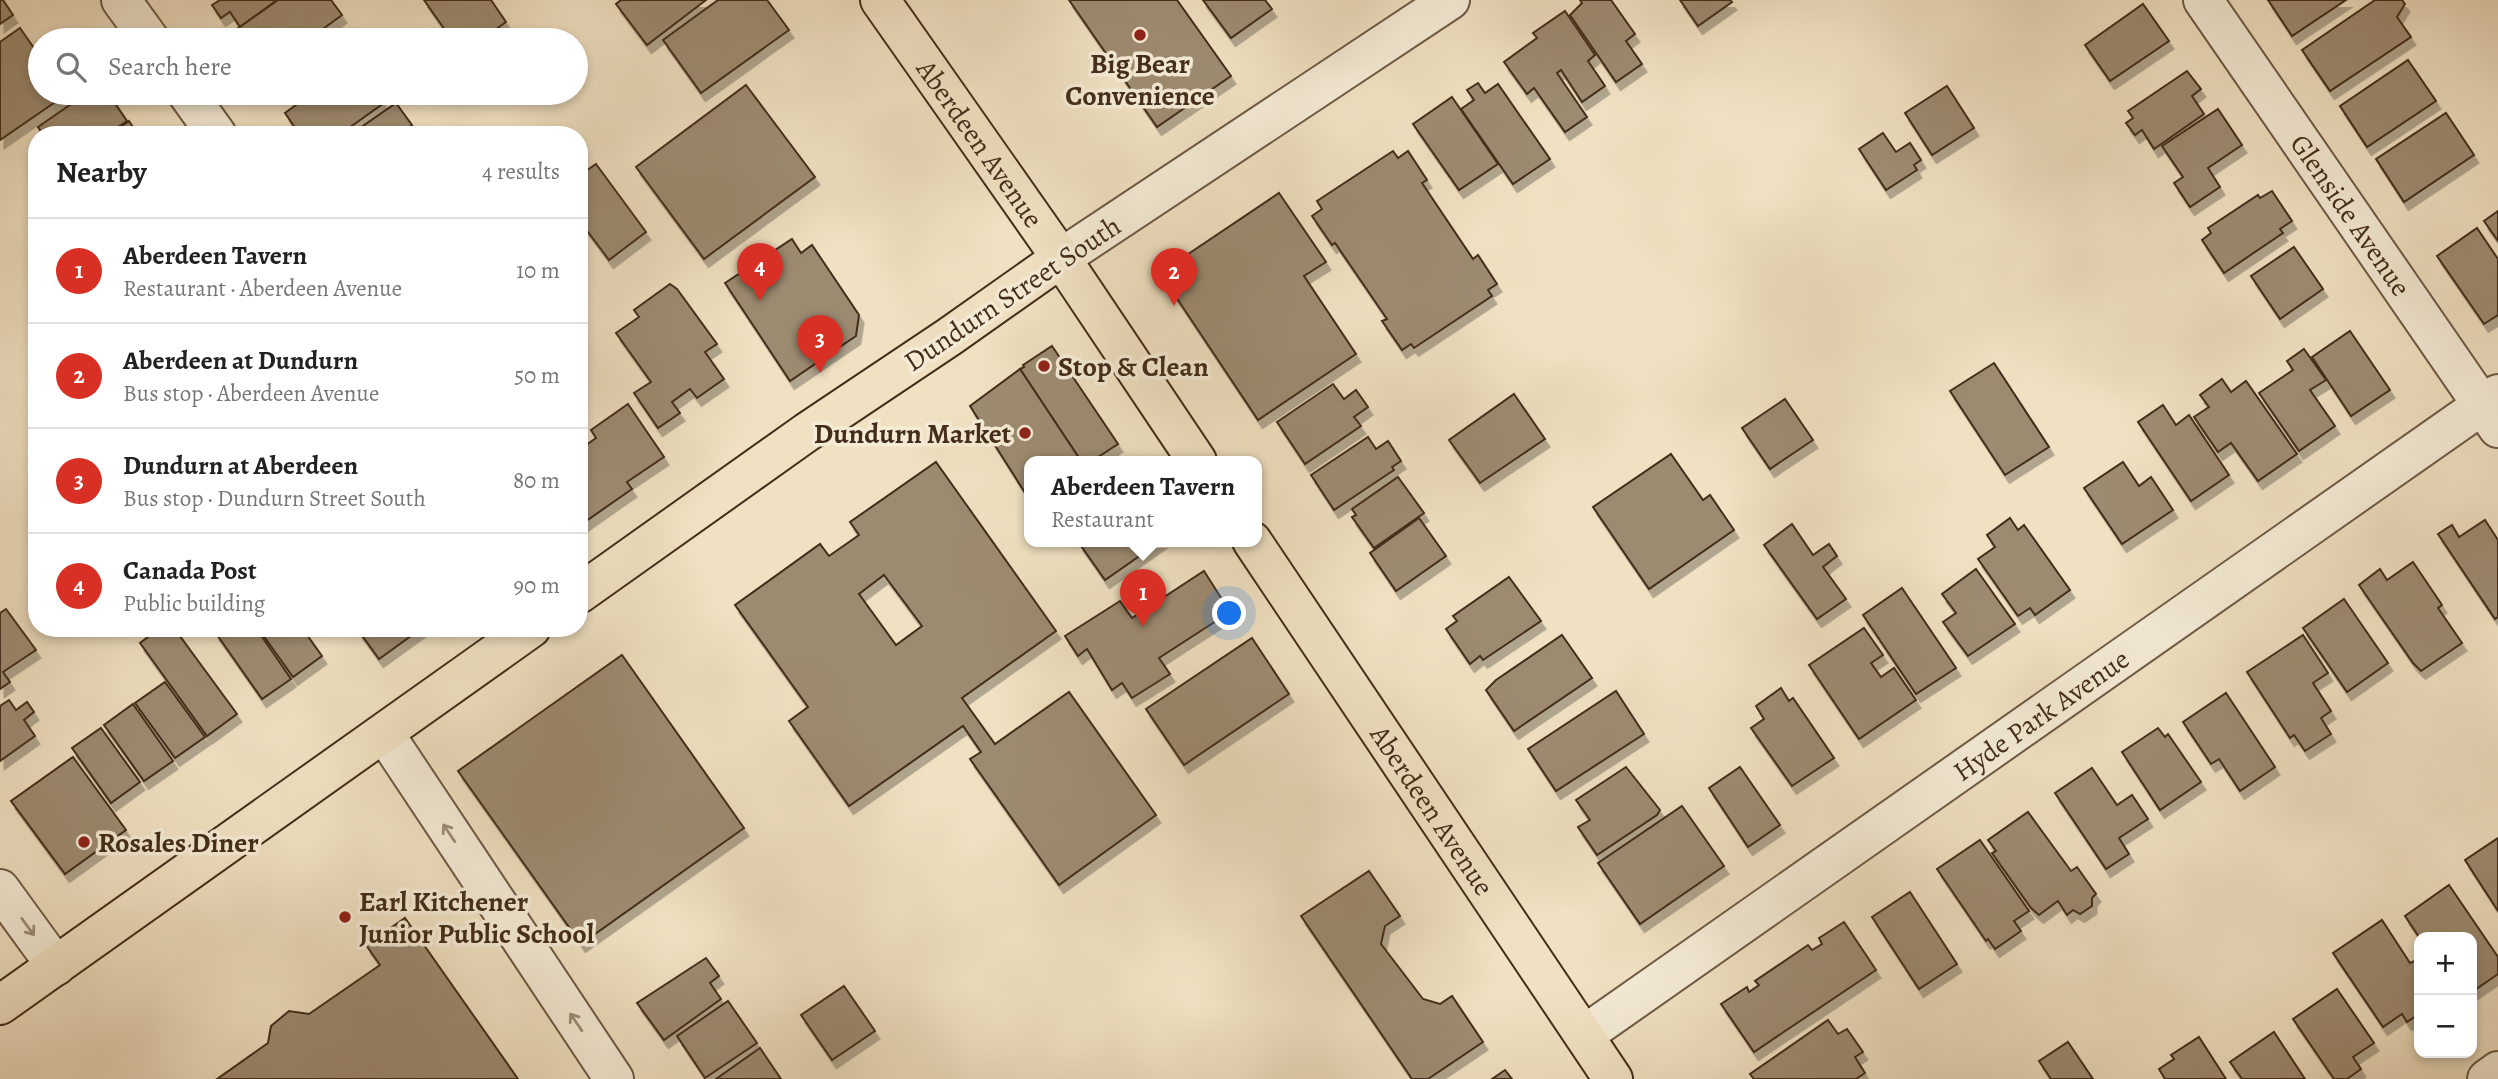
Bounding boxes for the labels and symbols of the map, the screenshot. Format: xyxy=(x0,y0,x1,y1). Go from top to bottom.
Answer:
marker: Big Bear Convenience xyxy=(1132,27,1148,43)
place label: Big Bear Convenience xyxy=(1065,45,1215,115)
street label: Aberdeen Avenue xyxy=(907,51,1052,236)
street label: Glenside Avenue xyxy=(2281,127,2420,304)
street label: Dundurn Street South xyxy=(897,207,1128,381)
pin: 4 xyxy=(737,243,783,301)
pin: 2 xyxy=(1151,248,1197,306)
pin: 3 xyxy=(797,315,843,373)
place label: Stop & Clean xyxy=(1058,348,1209,386)
marker: Stop & Clean xyxy=(1036,358,1052,374)
place label: Dundurn Market xyxy=(814,415,1011,453)
marker: Dundurn Market xyxy=(1017,425,1033,441)
pin: 1 xyxy=(1120,569,1166,627)
your location xyxy=(1212,596,1246,630)
street label: Hyde Park Avenue xyxy=(1946,640,2137,790)
street label: Aberdeen Avenue xyxy=(1360,717,1502,903)
place label: Rosales Diner xyxy=(98,824,259,862)
one-way arrow xyxy=(442,824,456,844)
marker: Rosales Diner xyxy=(76,834,92,850)
place label: Earl Kitchener Junior Public School xyxy=(359,883,595,953)
marker: Earl Kitchener Junior Public School xyxy=(337,909,353,925)
one-way arrow xyxy=(21,917,35,936)
one-way arrow xyxy=(569,1013,583,1033)

